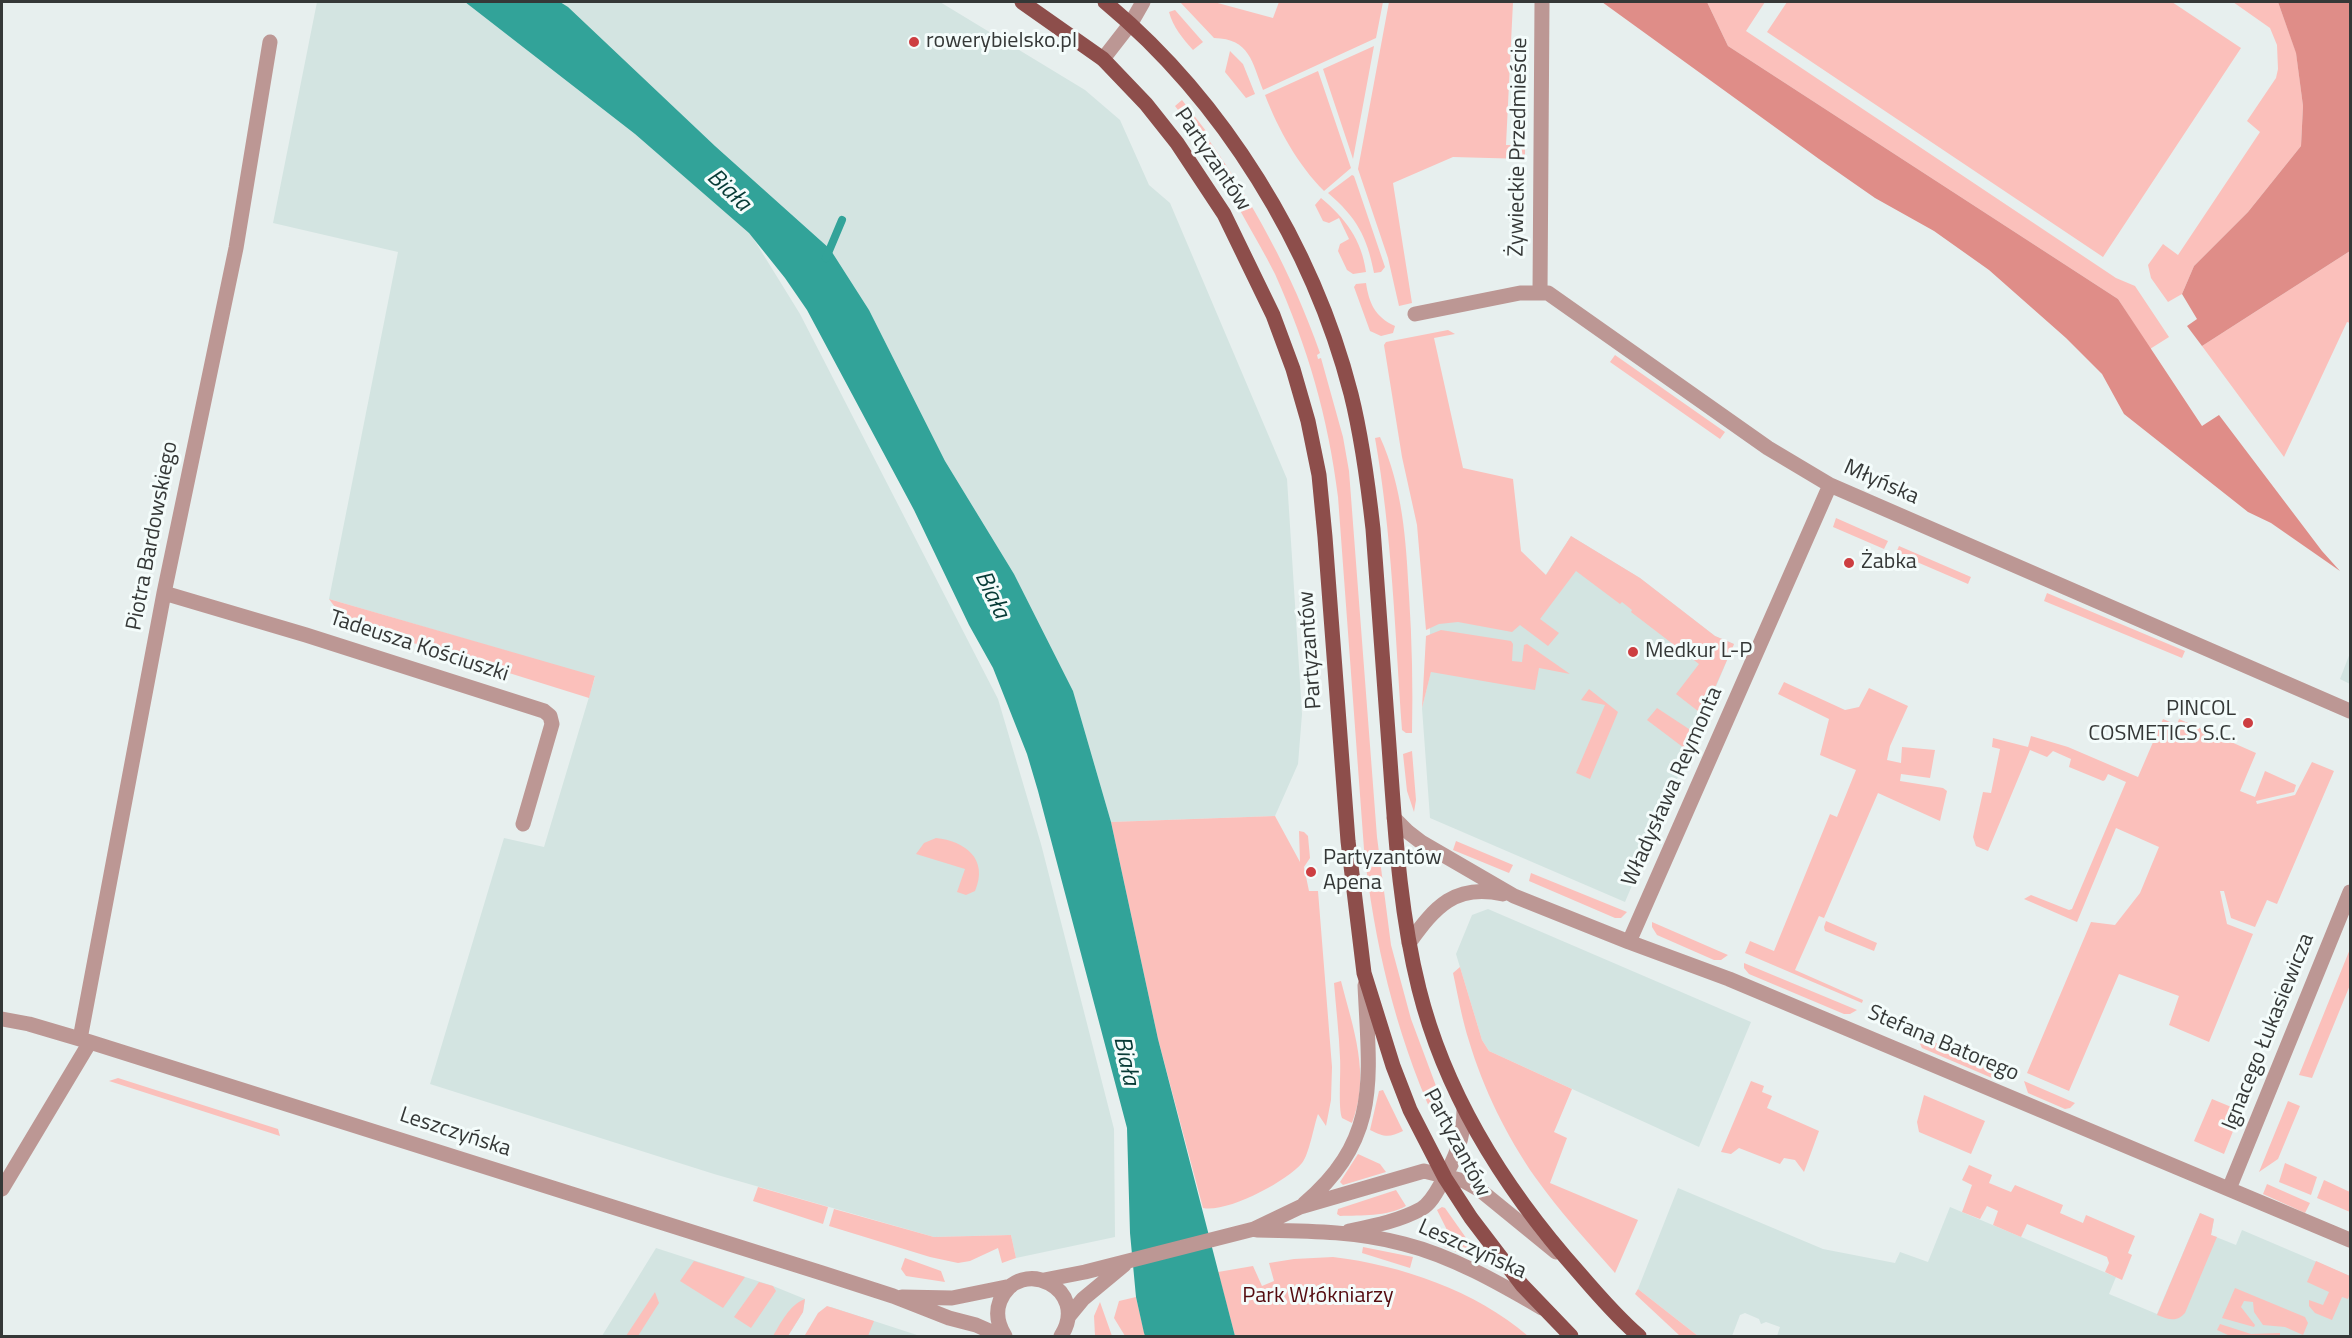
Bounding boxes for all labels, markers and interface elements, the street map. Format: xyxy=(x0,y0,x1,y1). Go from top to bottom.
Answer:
place label: rowerybielsko.pl xyxy=(926,29,1077,55)
marker: rowerybielsko.pl xyxy=(907,35,921,49)
street label: Żywieckie Przedmieście xyxy=(1504,37,1534,257)
street label: Partyzantów xyxy=(1168,103,1256,217)
water label: Biała xyxy=(700,164,756,218)
street label: Piotra Bardowskiego xyxy=(122,439,184,633)
street label: Młyńska xyxy=(1839,455,1923,511)
place label: Żabka xyxy=(1861,550,1917,576)
marker: Żabka xyxy=(1842,556,1856,570)
water label: Biała xyxy=(967,567,1015,623)
street label: Partyzantów xyxy=(1294,590,1328,710)
street label: Tadeusza Kościuszki xyxy=(326,606,512,688)
place label: Medkur L-P xyxy=(1645,639,1752,665)
marker: Medkur L-P xyxy=(1626,645,1640,659)
street label: Władysława Reymonta xyxy=(1617,683,1729,891)
place label: PINCOL COSMETICS S.C. xyxy=(2088,697,2236,748)
marker: PINCOL COSMETICS S.C. xyxy=(2241,716,2255,730)
place label: Partyzantów Apena xyxy=(1323,846,1442,897)
marker: Partyzantów Apena xyxy=(1304,865,1318,879)
street label: Ignacego Łukasiewicza xyxy=(2217,930,2321,1134)
street label: Stefana Batorego xyxy=(1863,1000,2023,1088)
water label: Biała xyxy=(1106,1034,1144,1088)
street label: Partyzantów xyxy=(1416,1084,1496,1202)
street label: Leszczyńska xyxy=(396,1103,514,1163)
street label: Leszczyńska xyxy=(1414,1214,1530,1286)
park label: Park Włókniarzy xyxy=(1242,1284,1394,1310)

